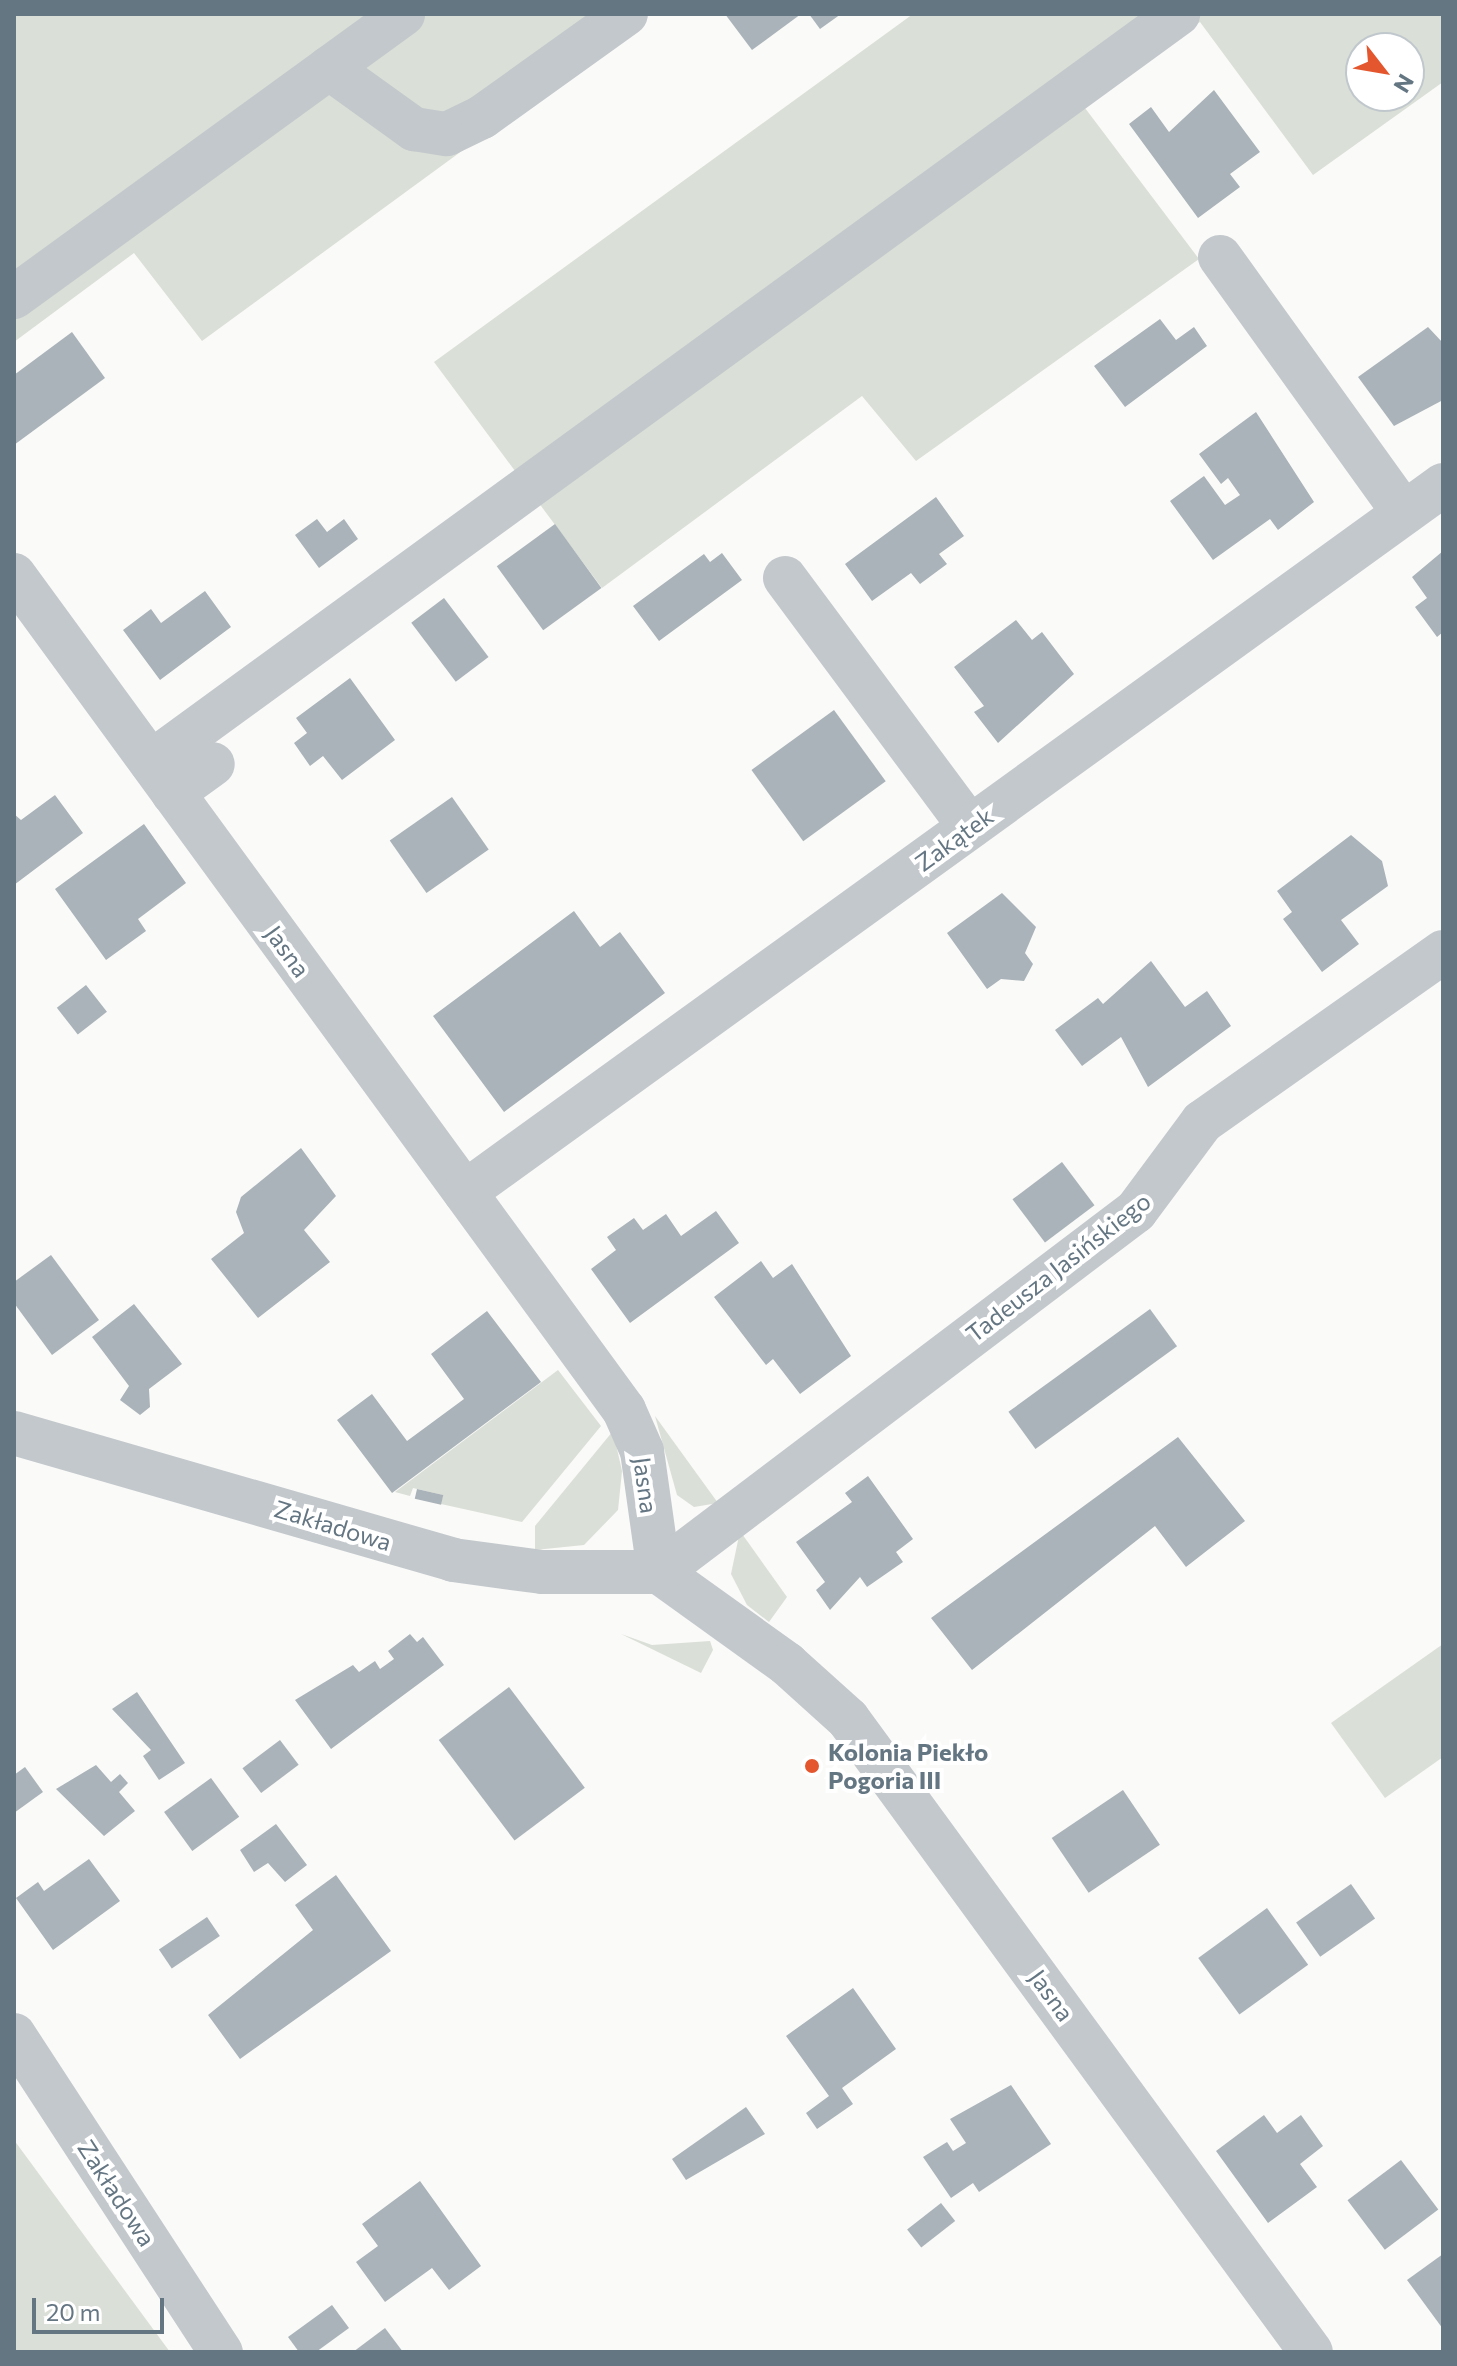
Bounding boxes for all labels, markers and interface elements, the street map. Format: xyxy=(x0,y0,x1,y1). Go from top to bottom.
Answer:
north arrow xyxy=(1345,32,1425,112)
text: N xyxy=(1388,70,1420,98)
street label: Zakątek xyxy=(909,801,999,877)
street label: Jasna xyxy=(260,920,316,982)
street label: Tadeusza Jasińskiego xyxy=(960,1186,1156,1348)
street label: Jasna xyxy=(628,1455,664,1515)
street label: Zakładowa xyxy=(271,1494,395,1556)
place label: Kolonia Piekło Pogoria III xyxy=(828,1738,988,1794)
marker: Kolonia Piekło Pogoria III xyxy=(803,1757,821,1775)
street label: Jasna xyxy=(1024,1964,1080,2026)
street label: Zakładowa xyxy=(72,2135,162,2251)
scale bar xyxy=(36,2282,168,2332)
text: 20 m xyxy=(46,2297,100,2326)

